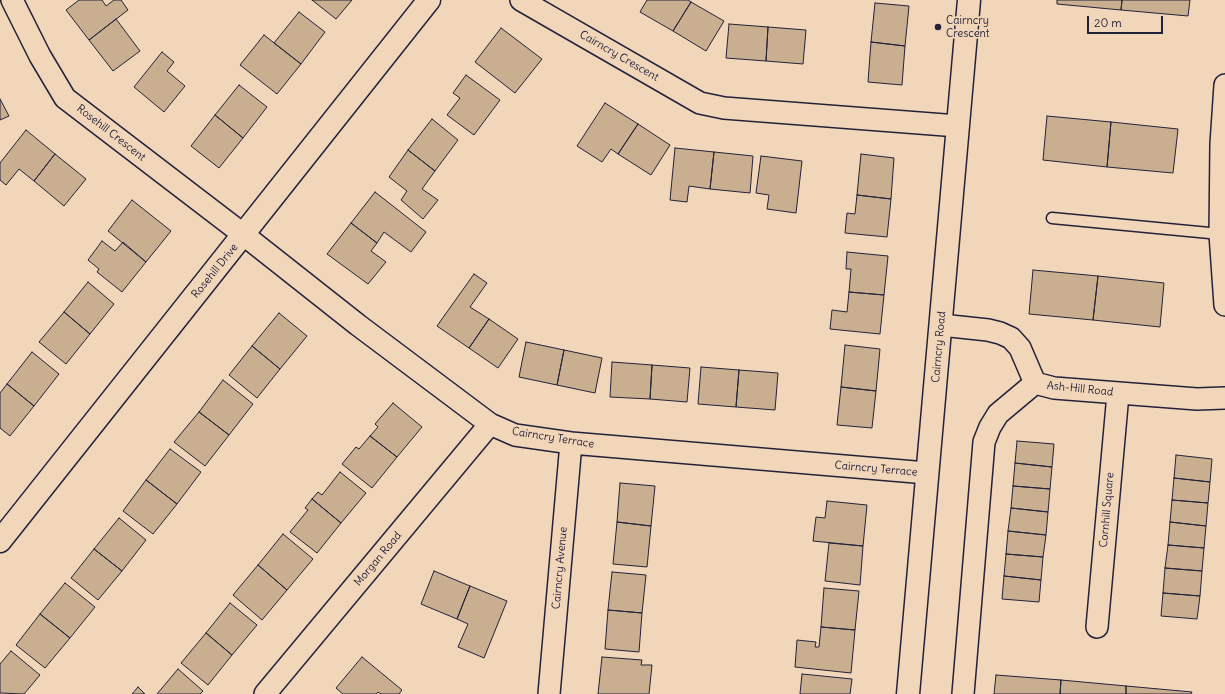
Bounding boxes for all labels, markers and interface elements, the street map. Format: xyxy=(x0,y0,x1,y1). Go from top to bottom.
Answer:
scale bar xyxy=(1089,8,1165,34)
place label: Cairncry Crescent xyxy=(946,14,990,40)
text: 20 m xyxy=(1094,15,1122,30)
marker: Cairncry Crescent xyxy=(933,22,943,32)
street label: Cairncry Crescent xyxy=(577,28,661,84)
street label: Rosehill Crescent xyxy=(74,102,148,164)
street label: Rosehill Drive xyxy=(189,241,241,301)
street label: Cairncry Road xyxy=(929,311,949,383)
street label: Ash-Hill Road xyxy=(1046,379,1114,399)
street label: Cairncry Terrace xyxy=(511,425,595,451)
street label: Cairncry Terrace xyxy=(834,459,918,479)
street label: Cornhill Square xyxy=(1097,472,1117,548)
street label: Cairncry Avenue xyxy=(550,526,570,610)
street label: Morgan Road xyxy=(352,529,404,589)

